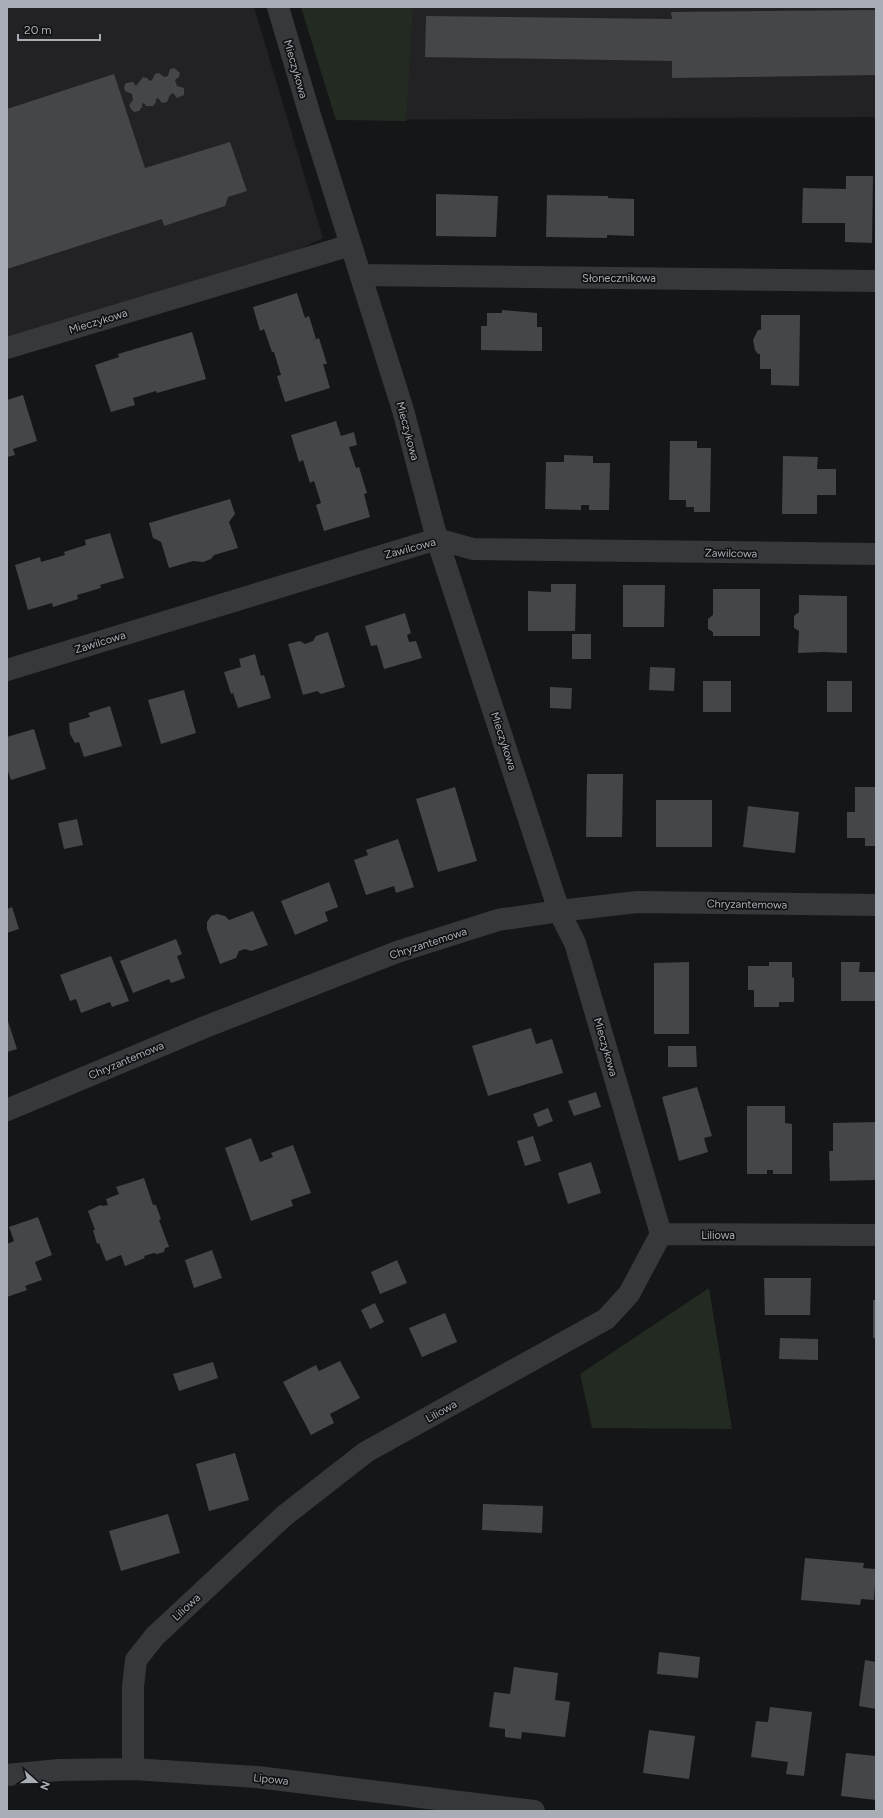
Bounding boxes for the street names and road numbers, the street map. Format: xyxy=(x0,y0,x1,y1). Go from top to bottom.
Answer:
street label: Mieczykowa xyxy=(281,38,310,100)
street label: Słonecznikowa xyxy=(582,272,656,285)
street label: Mieczykowa xyxy=(67,306,129,337)
street label: Mieczykowa xyxy=(393,400,422,462)
street label: Zawilcowa xyxy=(383,535,437,562)
street label: Zawilcowa xyxy=(705,547,757,560)
street label: Zawilcowa xyxy=(73,629,127,656)
street label: Mieczykowa xyxy=(488,710,519,772)
street label: Chryzantemowa xyxy=(707,897,787,912)
street label: Chryzantemowa xyxy=(388,925,468,962)
street label: Mieczykowa xyxy=(591,1016,620,1078)
street label: Chryzantemowa xyxy=(87,1039,166,1082)
street label: Liliowa xyxy=(701,1229,735,1242)
street label: Liliowa xyxy=(423,1398,459,1425)
street label: Liliowa xyxy=(170,1591,203,1624)
street label: Lipowa xyxy=(253,1771,289,1788)

